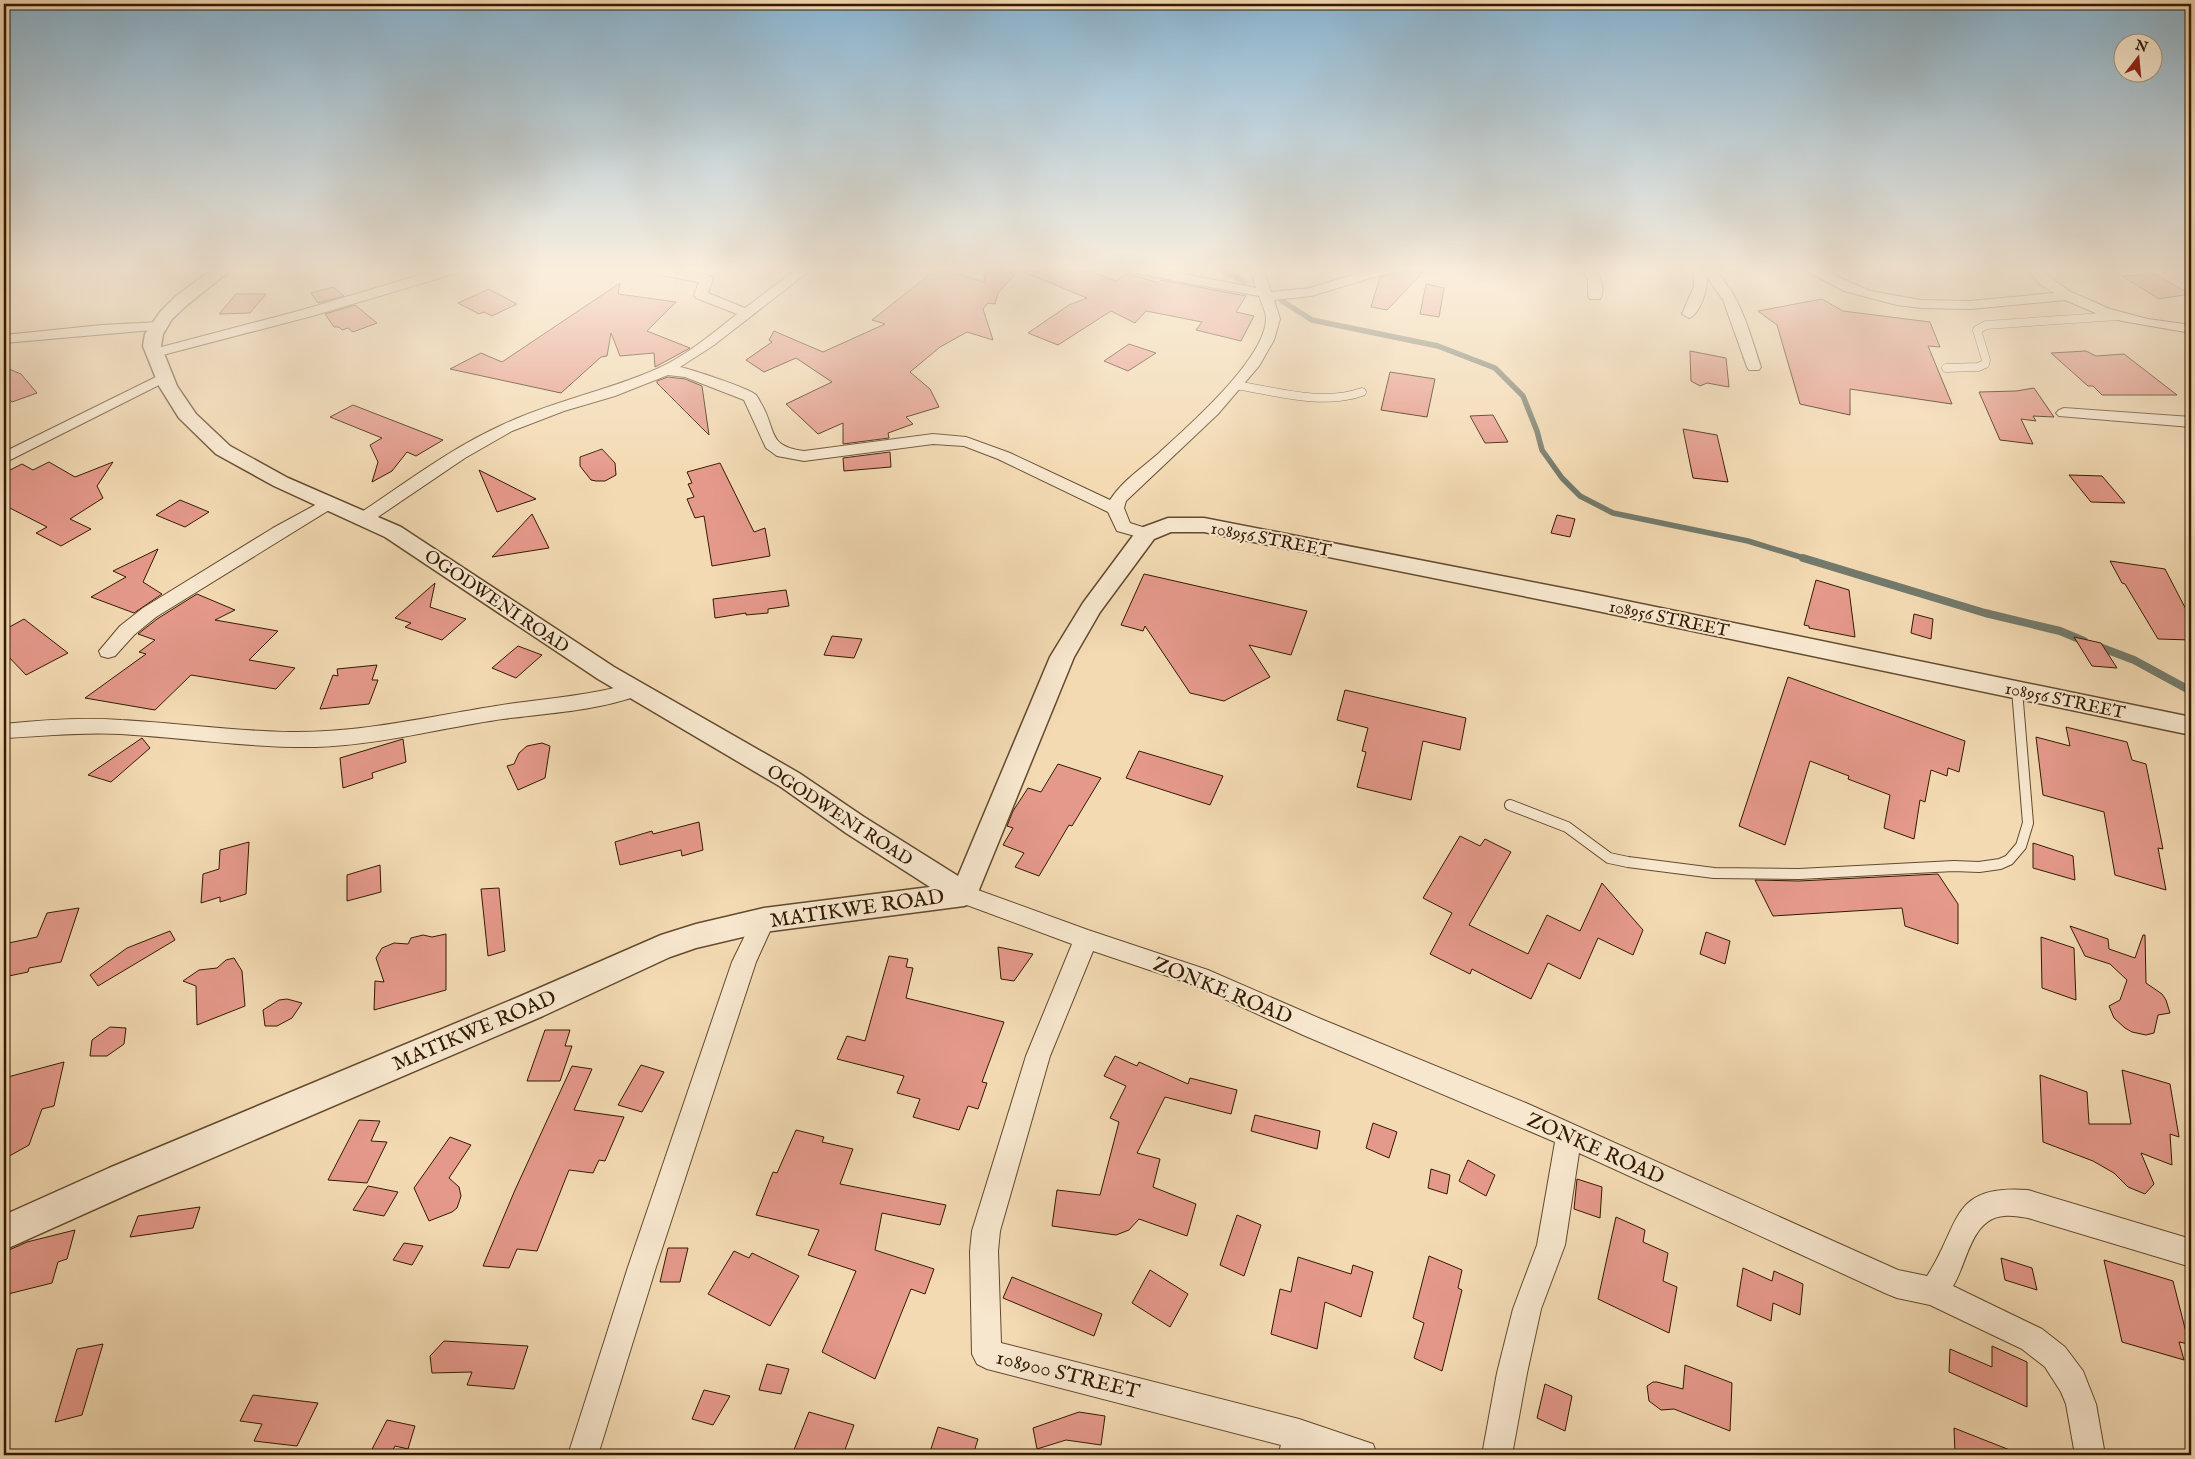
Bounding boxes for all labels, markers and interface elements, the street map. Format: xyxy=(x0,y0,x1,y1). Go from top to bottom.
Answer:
north arrow xyxy=(2112,32,2162,82)
text: N xyxy=(2132,36,2150,57)
street label: 108956 STREET xyxy=(1208,518,1333,563)
street label: OGODWENI ROAD xyxy=(419,545,573,659)
street label: 108956 STREET xyxy=(1606,595,1731,643)
street label: 108956 STREET xyxy=(2002,677,2127,725)
street label: OGODWENI ROAD xyxy=(762,760,917,872)
street label: MATIKWE ROAD xyxy=(768,884,946,935)
street label: ZONKE ROAD xyxy=(1149,951,1296,1032)
street label: MATIKWE ROAD xyxy=(389,985,561,1078)
street label: ZONKE ROAD xyxy=(1522,1107,1668,1192)
street label: 108900 STREET xyxy=(993,1345,1143,1407)

